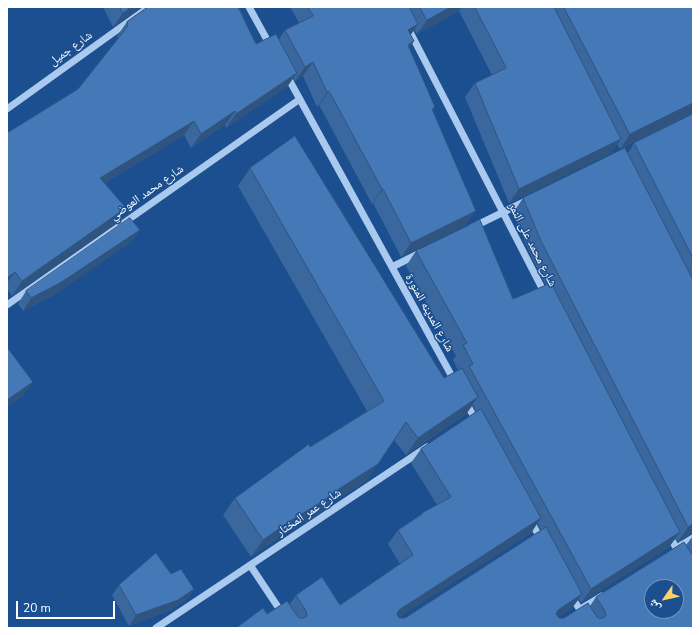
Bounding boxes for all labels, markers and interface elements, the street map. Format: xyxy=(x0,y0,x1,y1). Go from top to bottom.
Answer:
street label: شارع جميل xyxy=(47,29,95,69)
street label: شارع محمد العوضي xyxy=(107,162,187,224)
street label: شارع محمد على النمر xyxy=(505,201,559,289)
street label: شارع المدينه المنورة xyxy=(402,271,456,355)
street label: شارع عمر المختار xyxy=(274,486,344,540)
north arrow xyxy=(644,579,684,619)
scale bar xyxy=(18,593,117,619)
text: ش xyxy=(645,596,664,614)
text: 20 m xyxy=(23,600,51,616)

